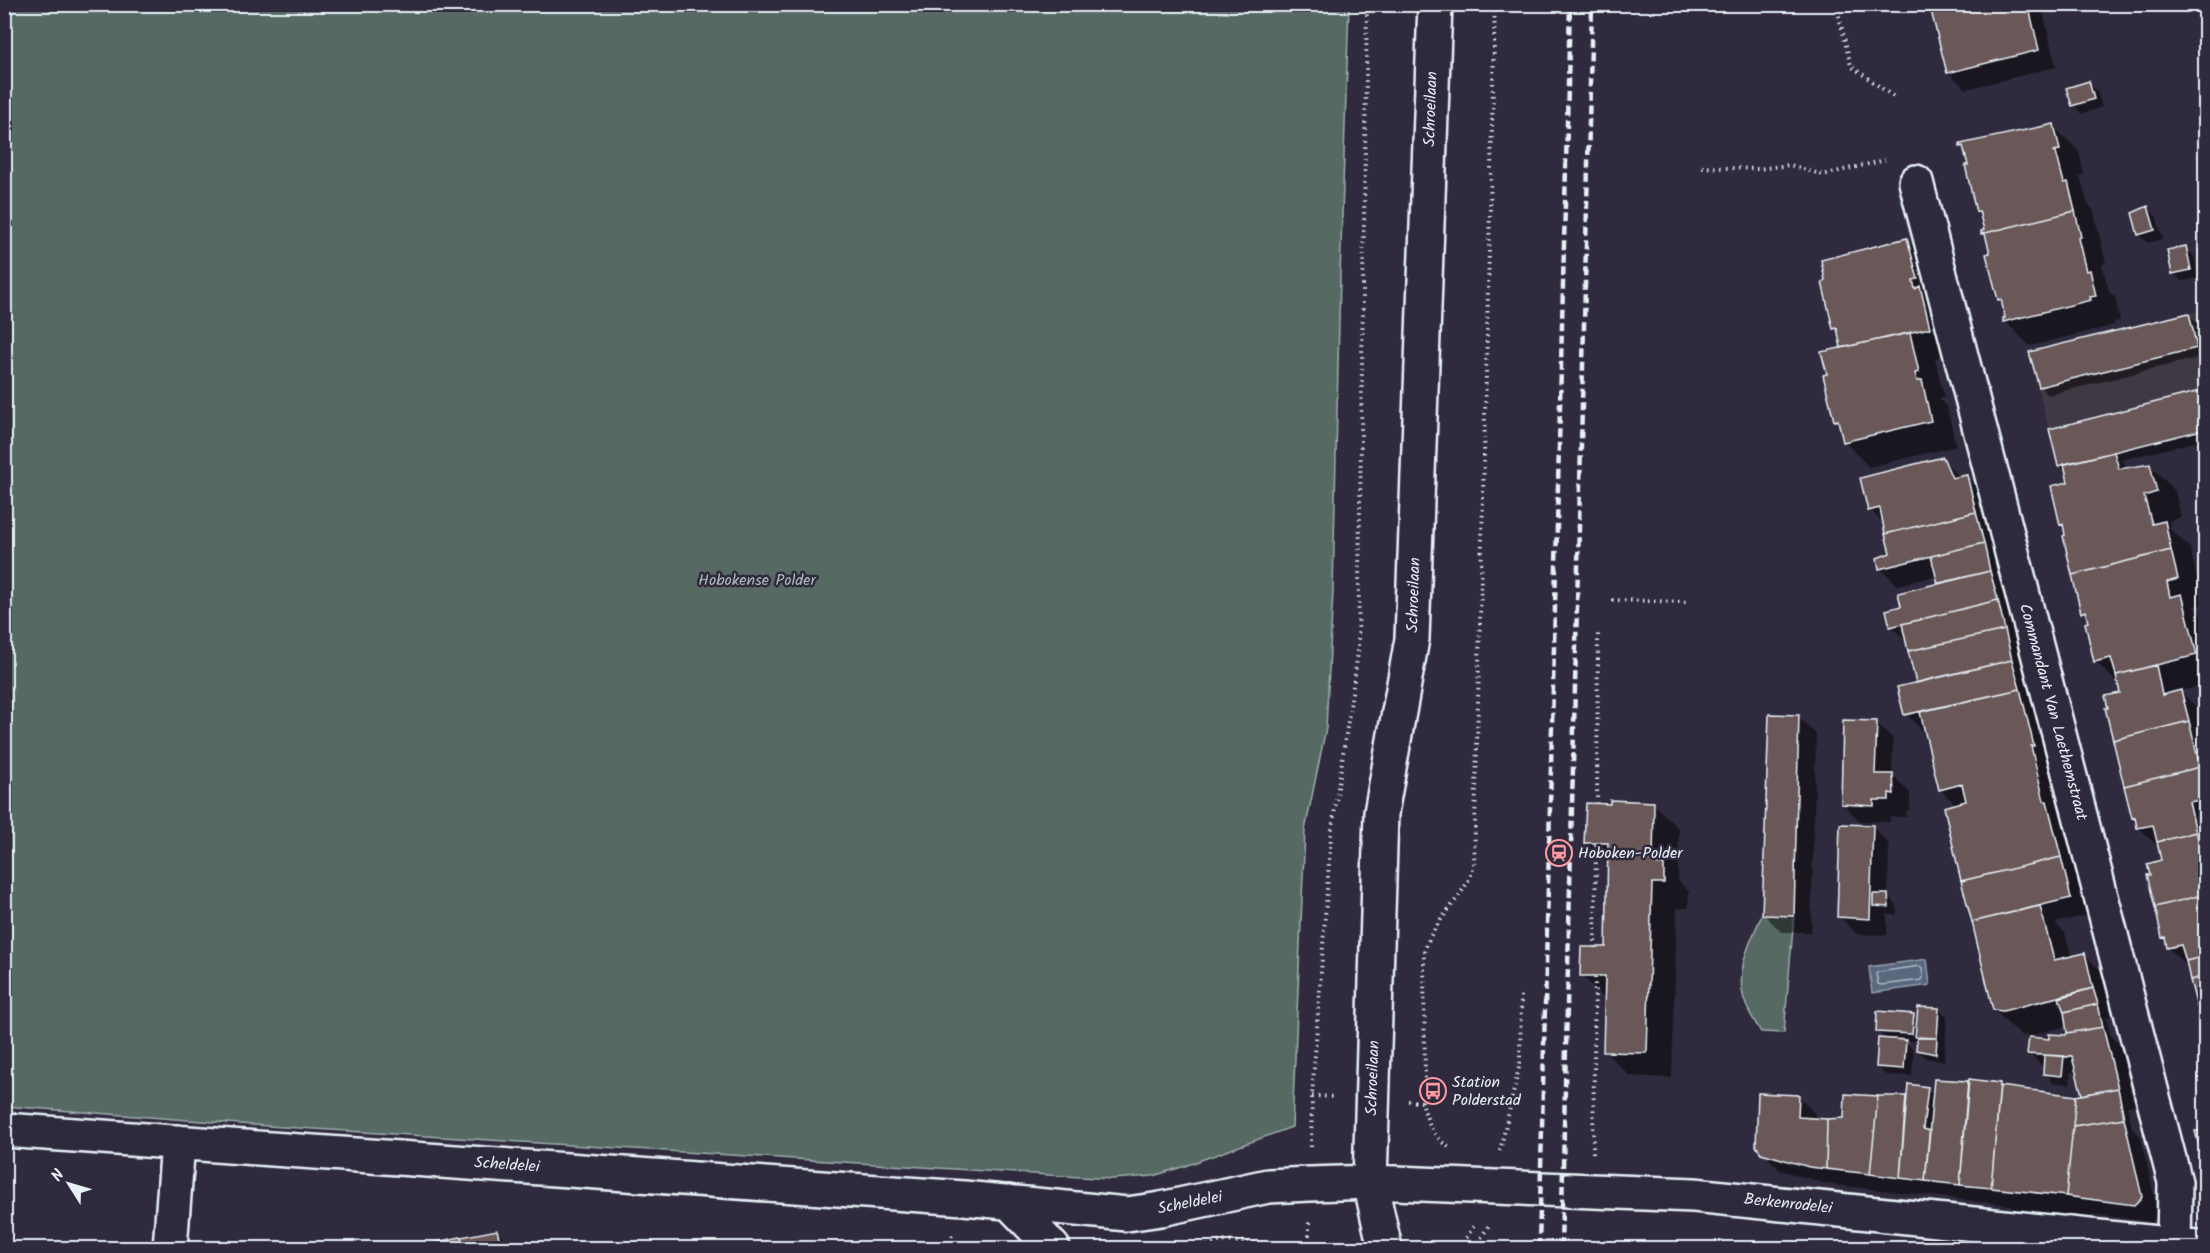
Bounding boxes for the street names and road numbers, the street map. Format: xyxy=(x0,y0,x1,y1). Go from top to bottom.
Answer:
street label: Schroeilaan xyxy=(1417,71,1445,147)
street label: Schroeilaan xyxy=(1400,557,1428,633)
street label: Commandant Van Laethemstraat xyxy=(2012,601,2094,824)
street label: Schroeilaan xyxy=(1359,1040,1387,1116)
street label: Scheldelei xyxy=(473,1150,542,1180)
street label: Scheldelei xyxy=(1155,1184,1226,1222)
street label: Berkenrodelei xyxy=(1743,1187,1835,1221)

